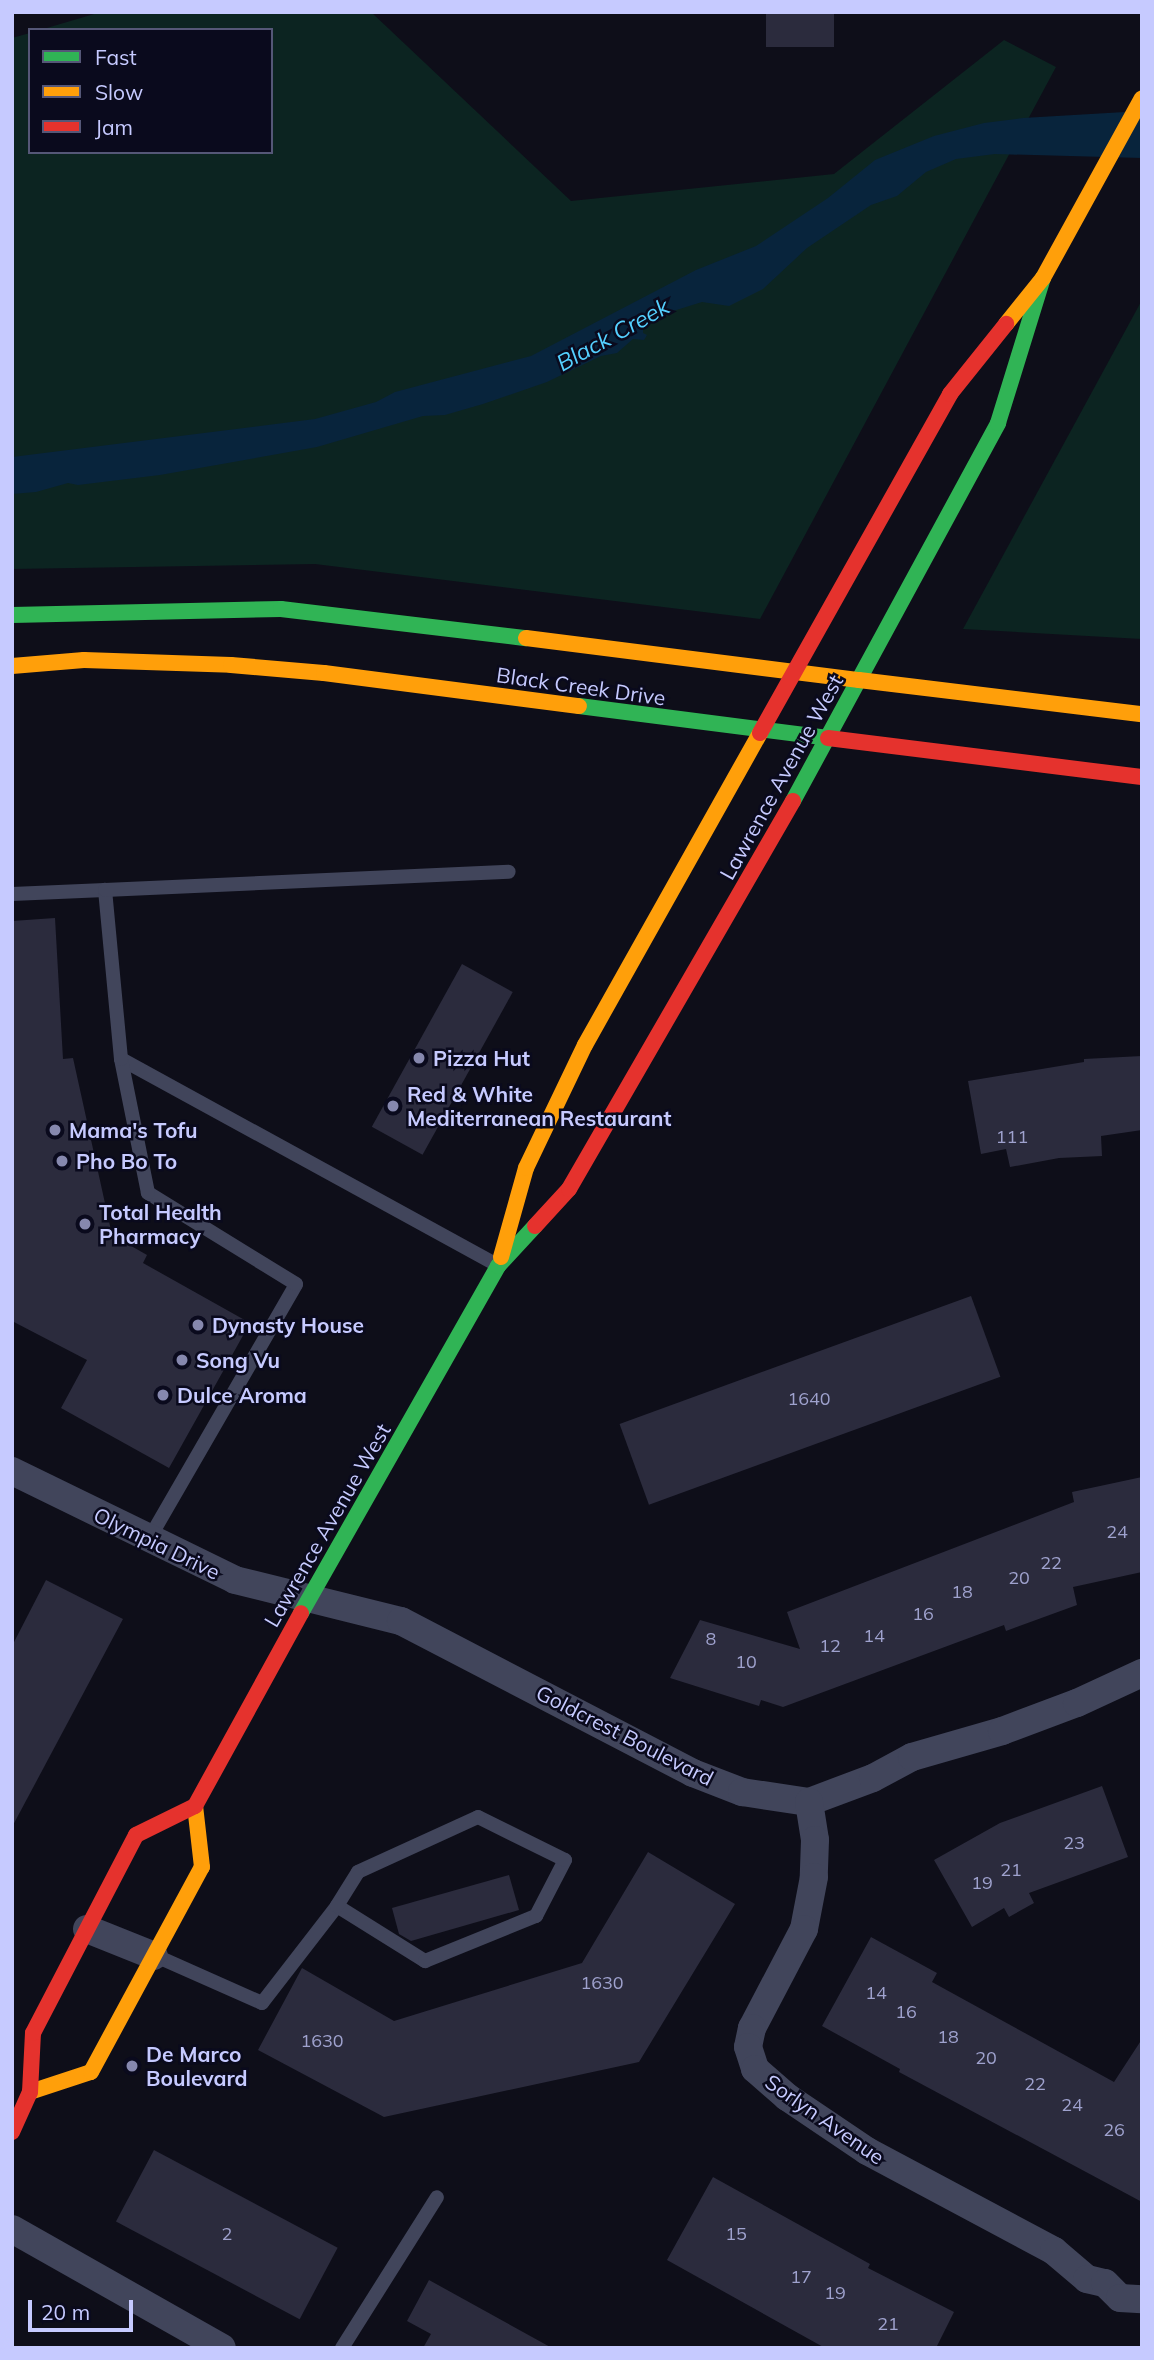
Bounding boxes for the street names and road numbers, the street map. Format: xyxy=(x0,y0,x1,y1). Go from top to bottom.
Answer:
street label: Black Creek Drive xyxy=(495,662,667,710)
street label: Lawrence Avenue West xyxy=(714,670,848,884)
street label: Lawrence Avenue West xyxy=(259,1419,395,1631)
street label: Olympia Drive xyxy=(90,1502,224,1584)
street label: Goldcrest Boulevard xyxy=(532,1679,718,1791)
street label: Sorlyn Avenue xyxy=(761,2069,889,2169)

